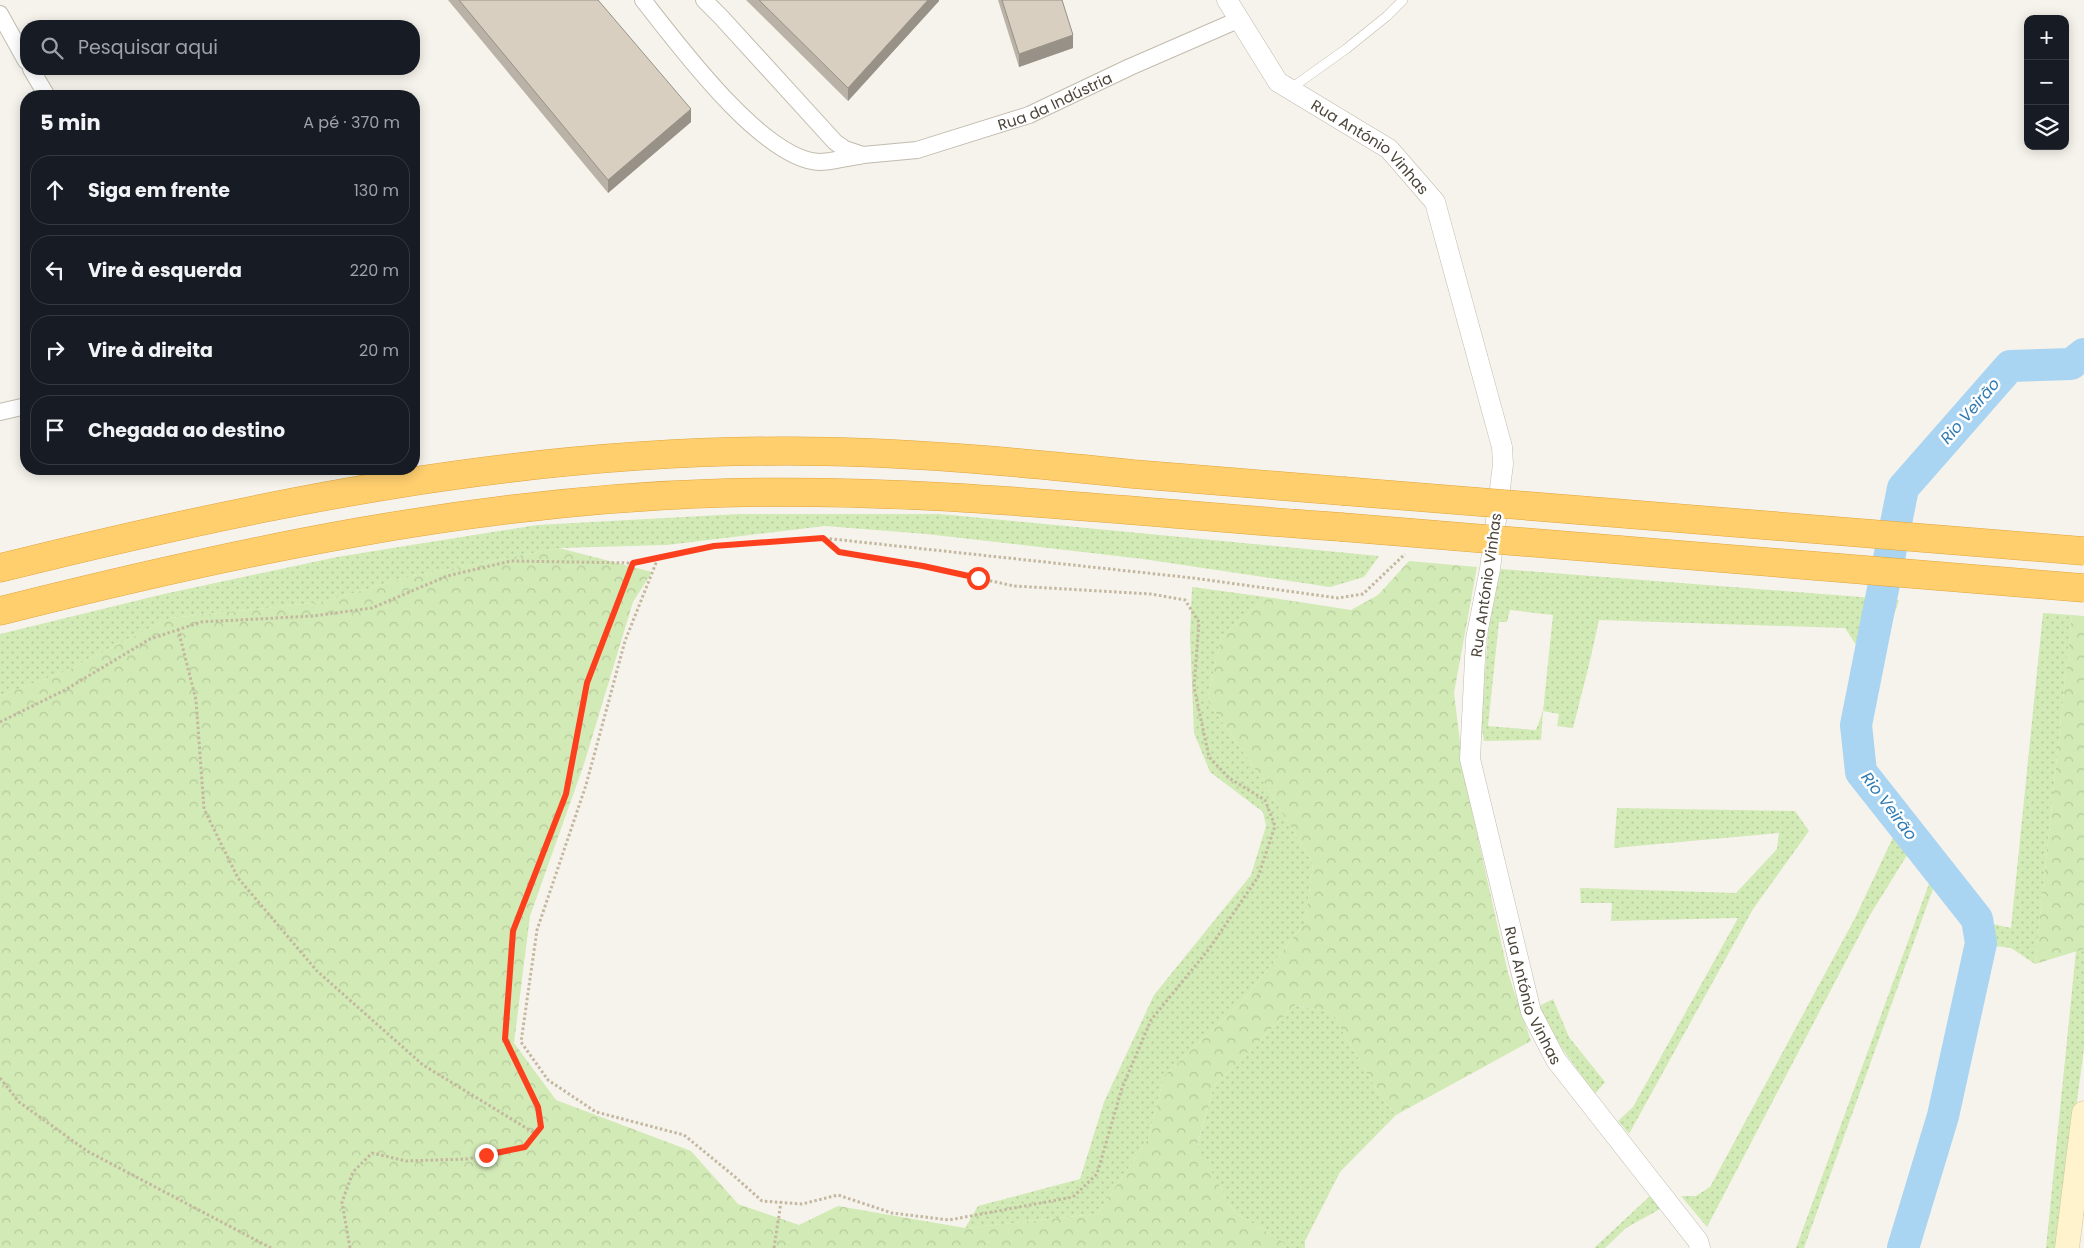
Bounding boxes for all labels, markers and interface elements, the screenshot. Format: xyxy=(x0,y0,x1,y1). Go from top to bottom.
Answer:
map controls xyxy=(2024,15,2069,150)
button: + xyxy=(2024,15,2069,60)
search box xyxy=(20,20,420,75)
icon: search xyxy=(38,34,66,62)
text: Pesquisar aqui xyxy=(78,34,218,61)
button: − xyxy=(2024,60,2069,105)
street label: Rua da Indústria xyxy=(995,67,1115,135)
street label: Rua António Vinhas xyxy=(1307,94,1434,199)
button: layers xyxy=(2024,105,2069,150)
text: 5 min xyxy=(40,108,101,137)
text: A pé · 370 m xyxy=(303,111,400,134)
icon: ahead xyxy=(41,176,69,204)
text: Siga em frente xyxy=(88,177,230,204)
text: 130 m xyxy=(354,179,399,202)
icon: left xyxy=(41,256,69,284)
text: Vire à esquerda xyxy=(88,257,242,284)
text: 220 m xyxy=(350,259,399,282)
icon: right xyxy=(41,336,69,364)
text: Vire à direita xyxy=(88,337,213,364)
text: 20 m xyxy=(359,339,399,362)
water label: Rio Veirão xyxy=(1935,373,2005,449)
icon: arrive xyxy=(41,416,69,444)
text: Chegada ao destino xyxy=(88,417,285,444)
street label: Rua António Vinhas xyxy=(1465,511,1507,659)
route start xyxy=(967,567,990,590)
water label: Rio Veirão xyxy=(1856,767,1922,845)
street label: Rua António Vinhas xyxy=(1500,924,1567,1068)
route end xyxy=(475,1144,498,1167)

